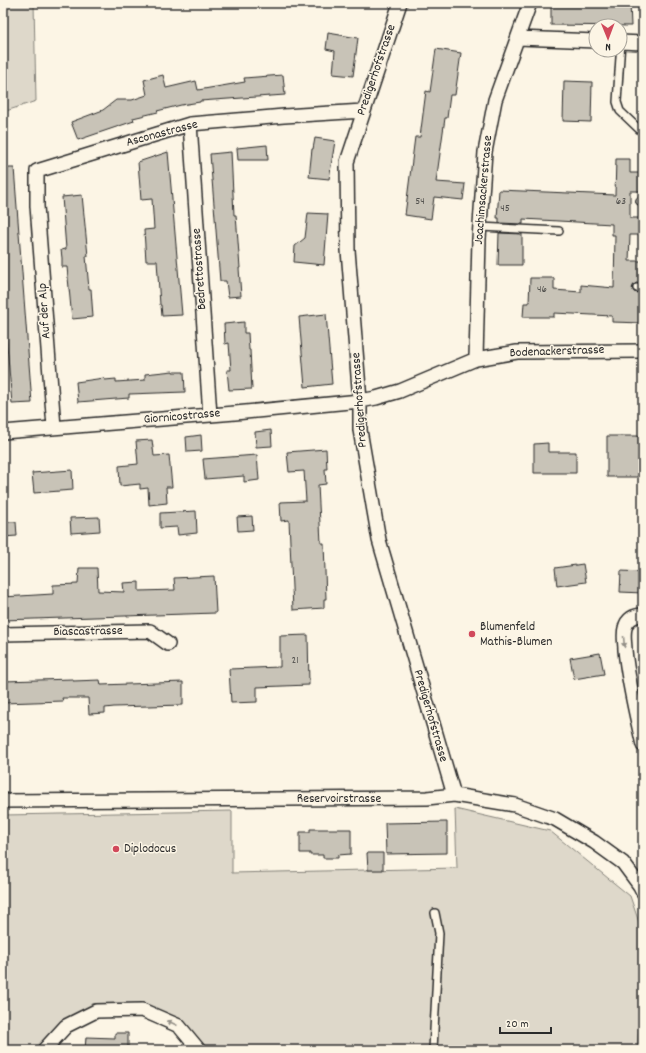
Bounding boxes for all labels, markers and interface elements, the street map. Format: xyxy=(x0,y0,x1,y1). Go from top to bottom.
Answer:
north arrow xyxy=(588,18,628,58)
street label: Predigerhofstrasse xyxy=(352,22,402,118)
text: N xyxy=(605,38,611,54)
street label: Asconastrasse xyxy=(124,115,200,153)
street label: Joachimsackerstrasse xyxy=(470,134,498,245)
house number: 54 xyxy=(415,194,425,210)
house number: 63 xyxy=(616,194,626,210)
house number: 45 xyxy=(500,201,510,217)
street label: Bedrettostrasse xyxy=(188,227,212,310)
street label: Auf der Alp xyxy=(34,282,56,340)
house number: 46 xyxy=(537,282,547,298)
street label: Bodenackerstrasse xyxy=(509,341,605,363)
street label: Predigerhofstrasse xyxy=(347,352,373,448)
street label: Giornicostrasse xyxy=(143,404,221,430)
place label: Blumenfeld Mathis-Blumen xyxy=(480,618,552,652)
street label: Biascastrasse xyxy=(53,622,123,642)
marker: Blumenfeld Mathis-Blumen xyxy=(467,629,477,639)
one-way arrow xyxy=(621,636,628,648)
house number: 21 xyxy=(291,653,299,669)
street label: Predigerhofstrasse xyxy=(408,668,452,765)
street label: Reservoirstrasse xyxy=(297,790,381,809)
place label: Diplodocus xyxy=(124,840,176,859)
marker: Diplodocus xyxy=(111,844,121,854)
scale bar xyxy=(500,1009,551,1035)
text: 20 m xyxy=(506,1016,529,1033)
one-way arrow xyxy=(167,1020,178,1026)

